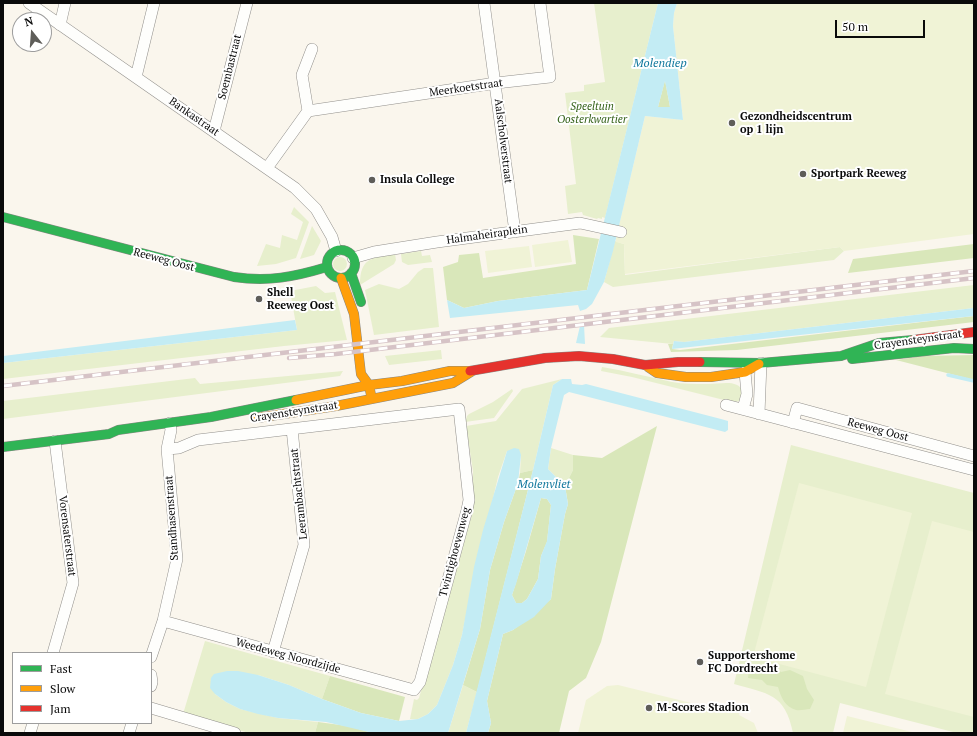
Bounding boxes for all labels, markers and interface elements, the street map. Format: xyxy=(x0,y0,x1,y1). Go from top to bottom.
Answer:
north arrow xyxy=(12,12,52,52)
scale bar xyxy=(837,12,927,38)
text: N xyxy=(23,14,35,29)
text: 50 m xyxy=(842,19,868,34)
street label: Soembastraat xyxy=(216,33,244,101)
water label: Molendiep xyxy=(633,57,687,71)
street label: Meerkoetstraat xyxy=(428,76,504,100)
street label: Bankastraat xyxy=(166,95,222,139)
street label: Aalscholverstraat xyxy=(491,98,515,184)
park label: Speeltuin Oosterkwartier xyxy=(557,100,627,126)
place label: Gezondheidscentrum op 1 lijn xyxy=(740,110,852,136)
marker: Gezondheidscentrum op 1 lijn xyxy=(727,118,737,128)
place label: Sportpark Reeweg xyxy=(811,167,906,181)
marker: Sportpark Reeweg xyxy=(798,169,808,179)
place label: Insula College xyxy=(380,173,455,187)
marker: Insula College xyxy=(367,175,377,185)
street label: Halmaheiraplein xyxy=(446,223,528,247)
street label: Reeweg Oost xyxy=(132,245,196,275)
place label: Shell Reeweg Oost xyxy=(267,286,334,312)
marker: Shell Reeweg Oost xyxy=(254,294,264,304)
street label: Crayensteynstraat xyxy=(873,327,963,353)
street label: Crayensteynstraat xyxy=(249,399,339,425)
street label: Reeweg Oost xyxy=(846,415,910,445)
street label: Leerambachtstraat xyxy=(288,448,310,540)
street label: Standhasenstraat xyxy=(162,475,182,561)
water label: Molenvliet xyxy=(517,478,571,492)
street label: Vorensaterstraat xyxy=(55,495,79,577)
street label: Twintighoevenweg xyxy=(437,506,473,598)
street label: Weedeweg Noordzijde xyxy=(234,636,342,676)
place label: Supportershome FC Dordrecht xyxy=(708,649,795,675)
legend xyxy=(12,652,152,724)
marker: Supportershome FC Dordrecht xyxy=(695,657,705,667)
text: Fast xyxy=(50,661,72,676)
text: Slow xyxy=(50,681,75,696)
text: Jam xyxy=(50,701,71,716)
place label: M-Scores Stadion xyxy=(657,701,749,715)
marker: M-Scores Stadion xyxy=(644,703,654,713)

